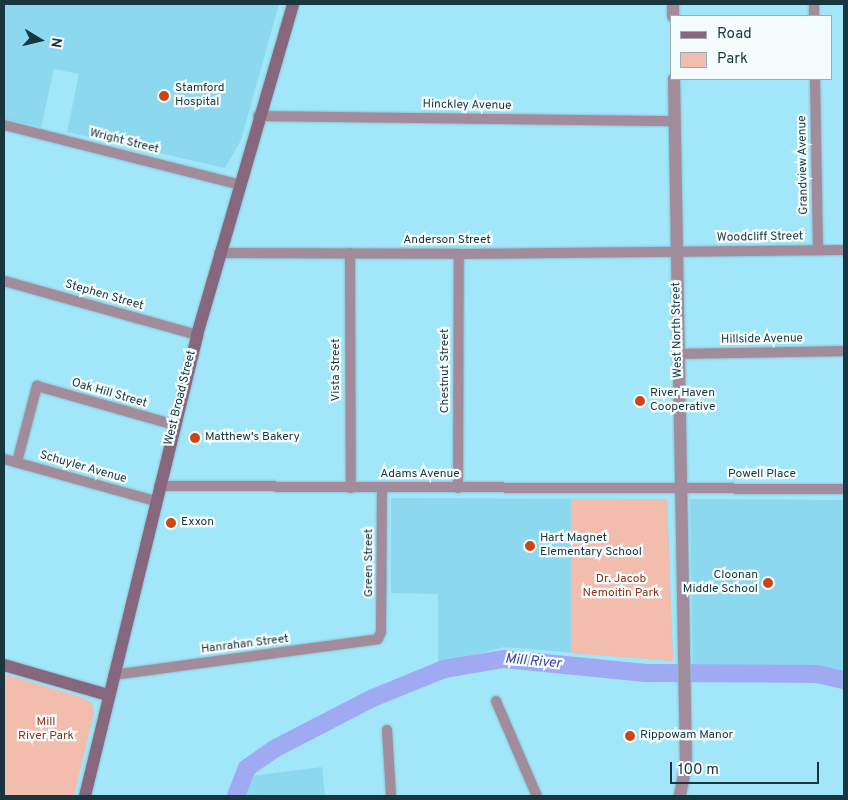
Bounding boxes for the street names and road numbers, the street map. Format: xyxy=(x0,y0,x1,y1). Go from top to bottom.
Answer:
street label: Hinckley Avenue xyxy=(422,98,512,114)
street label: Grandview Avenue xyxy=(796,115,812,215)
street label: Wright Street xyxy=(88,126,160,158)
street label: Woodcliff Street xyxy=(717,230,803,246)
street label: Anderson Street xyxy=(403,234,491,248)
street label: Stephen Street xyxy=(63,278,145,314)
street label: West North Street xyxy=(670,282,686,378)
street label: Chestnut Street xyxy=(439,329,453,413)
street label: Hillside Avenue xyxy=(721,332,803,348)
street label: Vista Street xyxy=(330,339,344,401)
street label: West Broad Street xyxy=(162,349,200,447)
street label: Oak Hill Street xyxy=(70,376,148,412)
street label: Schuyler Avenue xyxy=(38,449,128,487)
street label: Adams Avenue xyxy=(380,468,460,482)
street label: Powell Place xyxy=(728,468,796,482)
street label: Green Street xyxy=(363,529,377,597)
street label: Hanrahan Street xyxy=(200,632,290,658)

